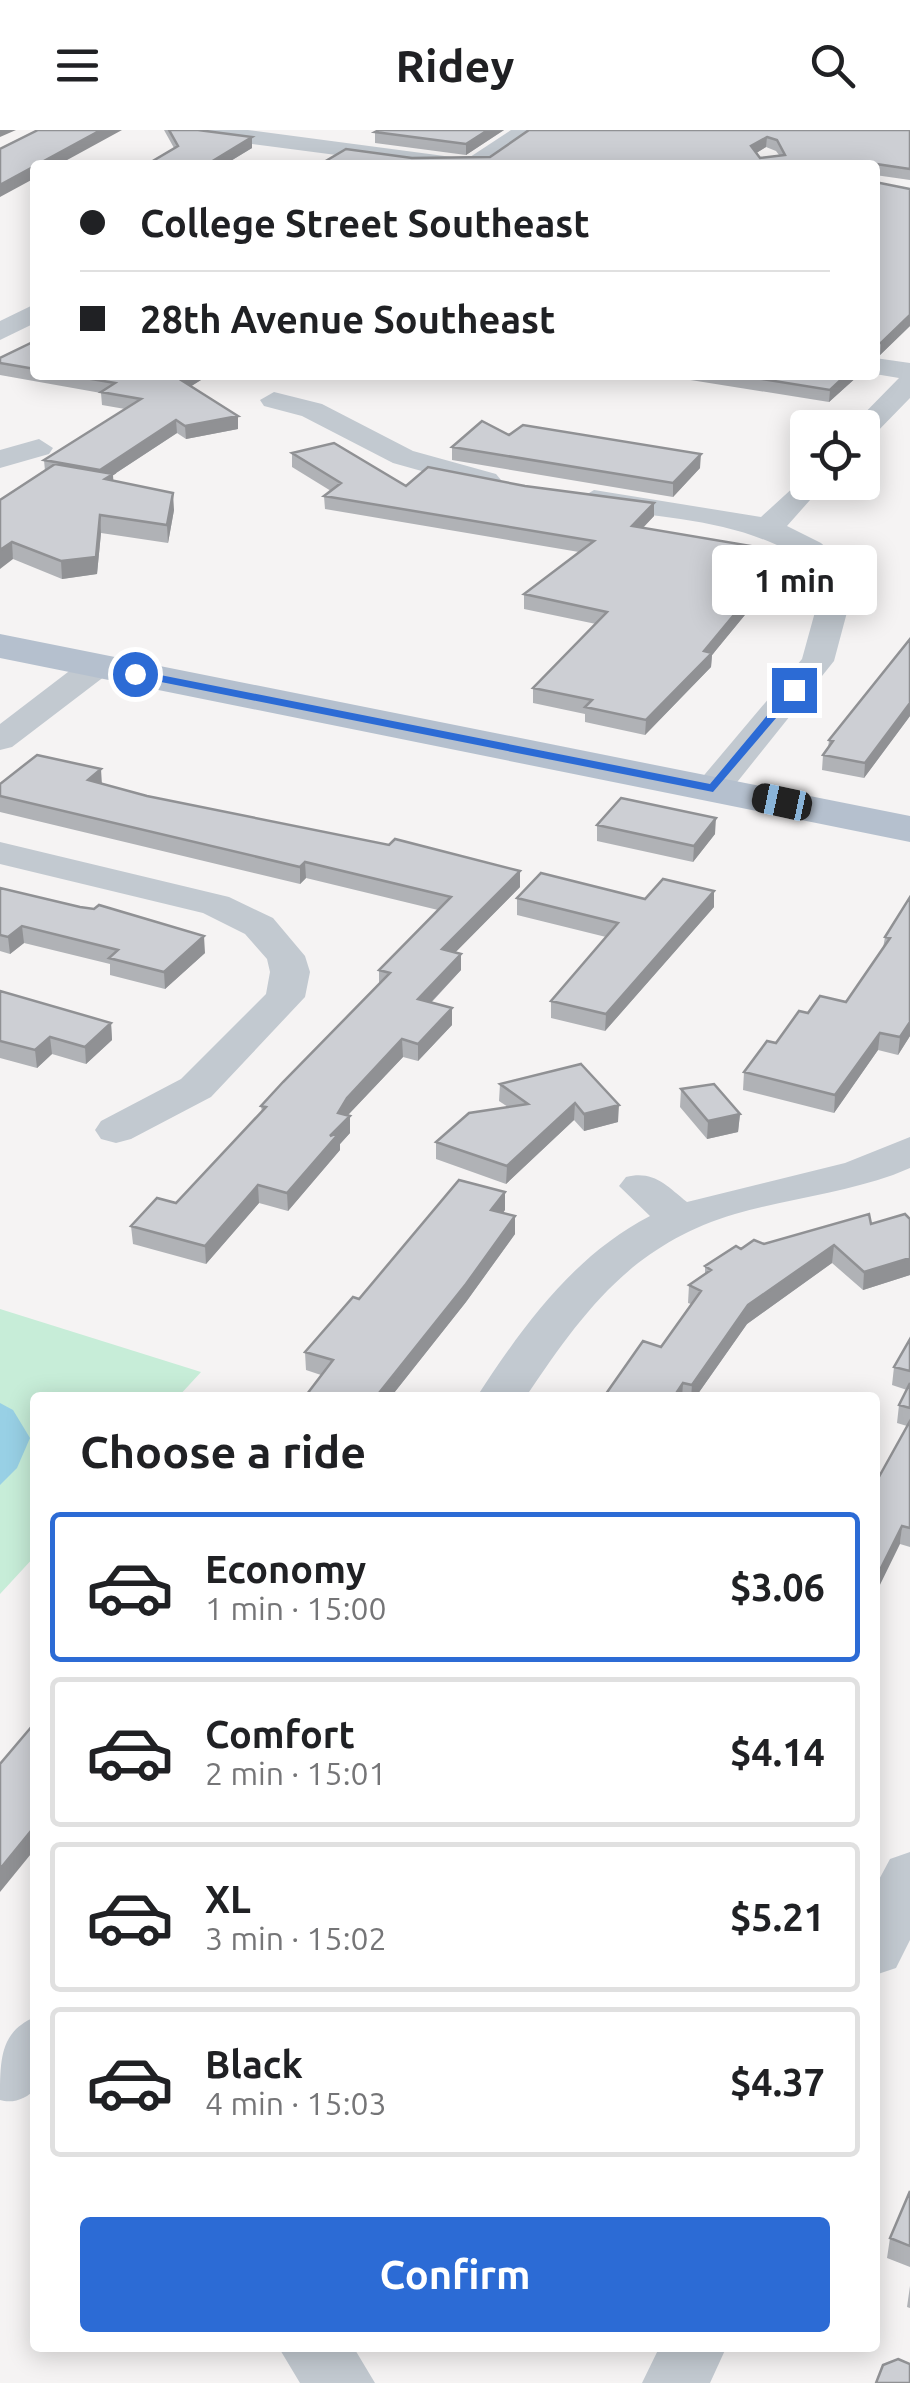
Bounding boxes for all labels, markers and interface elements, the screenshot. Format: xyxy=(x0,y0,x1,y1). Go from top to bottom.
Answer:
icon: menu xyxy=(50,38,105,93)
icon: search xyxy=(805,38,860,93)
text: Ridey xyxy=(396,40,514,91)
text: College Street Southeast xyxy=(140,202,590,244)
text: 28th Avenue Southeast xyxy=(140,298,555,340)
map controls xyxy=(790,410,880,500)
button: locate xyxy=(790,410,880,500)
callout: 1 min xyxy=(712,545,876,615)
text: 1 min xyxy=(754,562,835,598)
route start xyxy=(113,652,158,697)
route end xyxy=(772,668,817,713)
car xyxy=(750,781,814,823)
text: Choose a ride xyxy=(80,1426,366,1477)
icon: car xyxy=(85,1542,175,1632)
text: Economy xyxy=(205,1548,366,1590)
text: $3.06 xyxy=(730,1566,825,1608)
text: 1 min · 15:00 xyxy=(205,1590,387,1626)
icon: car xyxy=(85,1707,175,1797)
text: Comfort xyxy=(205,1713,355,1755)
text: $4.14 xyxy=(730,1731,825,1773)
text: 2 min · 15:01 xyxy=(205,1755,387,1791)
icon: car xyxy=(85,1872,175,1962)
text: XL xyxy=(205,1878,251,1920)
text: $5.21 xyxy=(730,1896,825,1938)
text: 3 min · 15:02 xyxy=(205,1920,387,1956)
icon: car xyxy=(85,2037,175,2127)
text: Black xyxy=(205,2043,303,2085)
text: $4.37 xyxy=(730,2061,825,2103)
text: 4 min · 15:03 xyxy=(205,2085,387,2121)
button: Confirm xyxy=(80,2217,830,2332)

